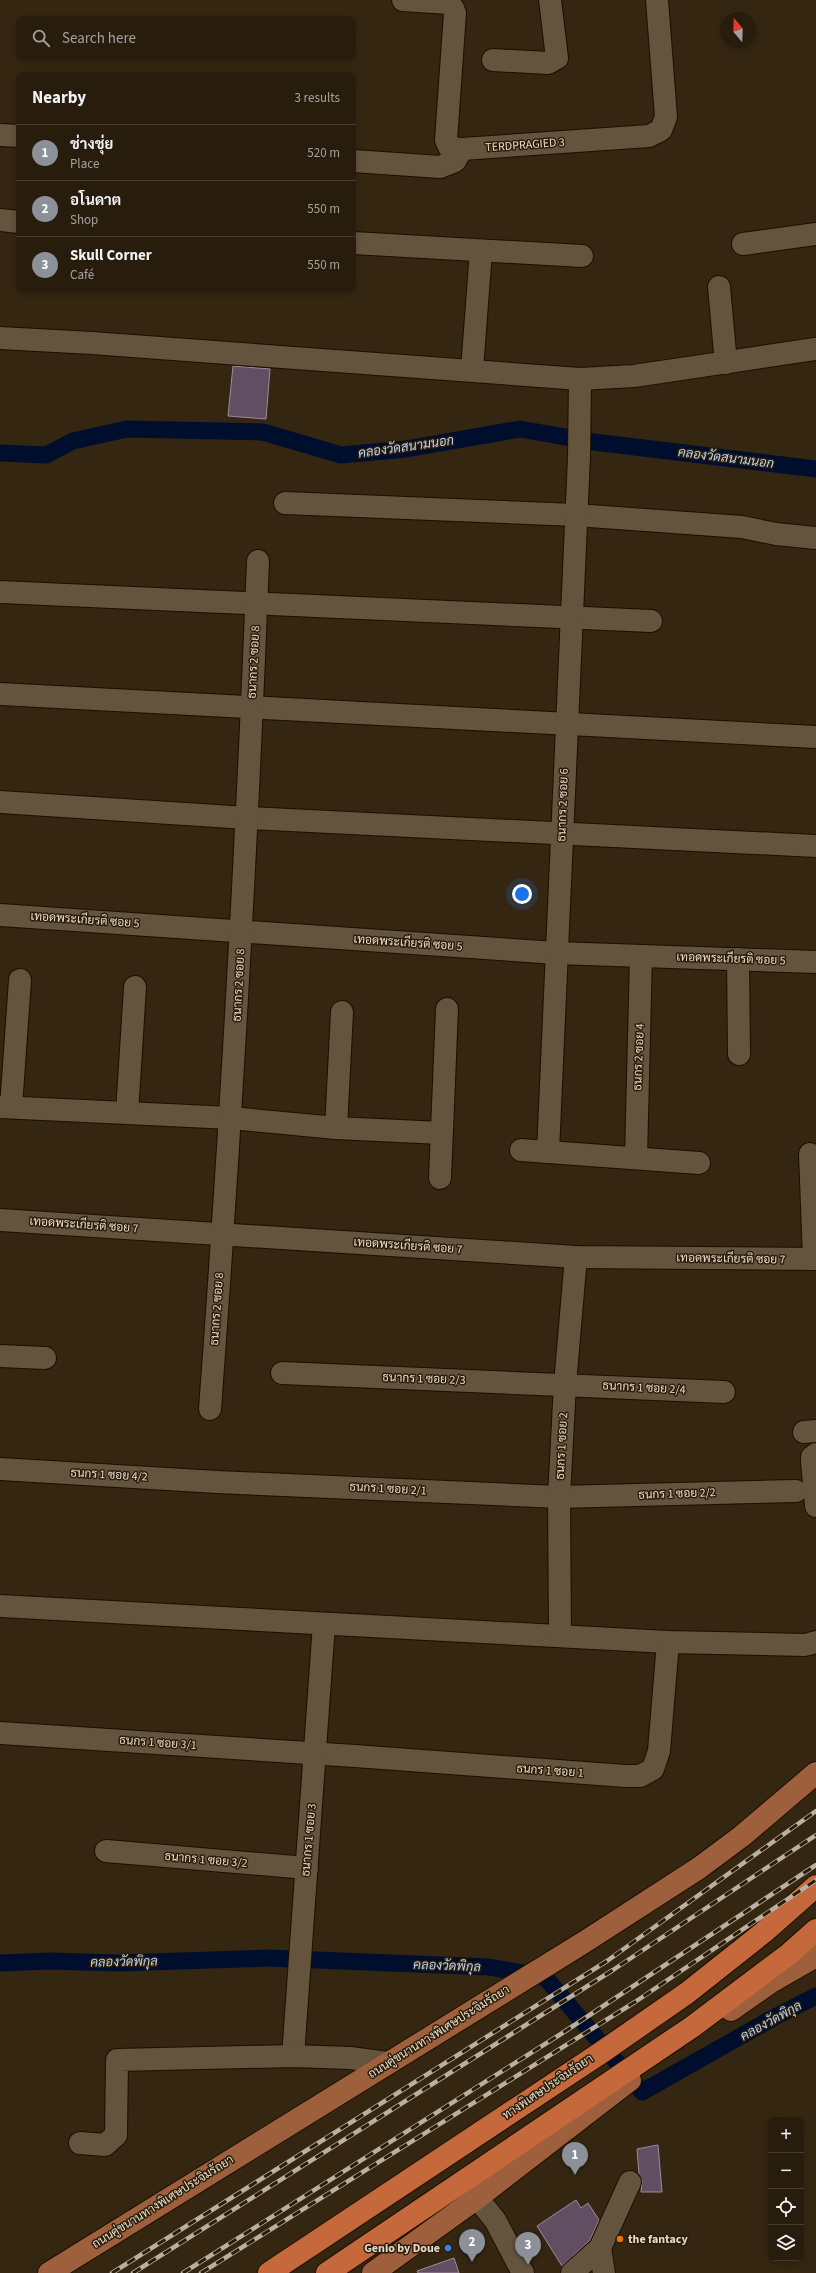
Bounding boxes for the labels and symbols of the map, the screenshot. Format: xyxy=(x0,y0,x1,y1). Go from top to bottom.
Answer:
north arrow xyxy=(720,12,756,48)
street label: TERDPRAGIED 3 xyxy=(485,134,565,156)
water label: คลองวัดสนามนอก xyxy=(357,431,455,463)
water label: คลองวัดสนามนอก xyxy=(677,443,775,473)
street label: ธนากร 2 ซอย 8 xyxy=(244,625,264,699)
street label: ธนากร 2 ซอย 6 xyxy=(553,768,573,842)
your location xyxy=(512,884,532,904)
street label: เทอดพระเกียรติ ซอย 5 xyxy=(30,908,140,932)
street label: เทอดพระเกียรติ ซอย 5 xyxy=(353,931,463,955)
street label: ธนากร 2 ซอย 8 xyxy=(229,948,249,1022)
street label: เทอดพระเกียรติ ซอย 5 xyxy=(676,949,786,969)
street label: ธนกร 2 ซอย 4 xyxy=(629,1023,649,1091)
street label: เทอดพระเกียรติ ซอย 7 xyxy=(29,1213,139,1237)
street label: เทอดพระเกียรติ ซอย 7 xyxy=(353,1234,463,1258)
street label: เทอดพระเกียรติ ซอย 7 xyxy=(676,1250,786,1268)
street label: ธนากร 2 ซอย 8 xyxy=(206,1272,228,1346)
street label: ธนากร 1 ซอย 2/3 xyxy=(382,1369,466,1389)
street label: ธนากร 1 ซอย 2/4 xyxy=(602,1377,686,1399)
street label: ธนกร 1 ซอย 2 xyxy=(552,1412,572,1480)
street label: ธนกร 1 ซอย 4/2 xyxy=(70,1464,148,1486)
street label: ธนกร 1 ซอย 2/1 xyxy=(349,1478,427,1500)
street label: ธนกร 1 ซอย 2/2 xyxy=(638,1484,716,1504)
street label: ธนกร 1 ซอย 3/1 xyxy=(119,1732,197,1754)
street label: ธนกร 1 ซอย 1 xyxy=(516,1760,584,1782)
street label: ธนากร 1 ซอย 3 xyxy=(297,1803,321,1877)
street label: ธนากร 1 ซอย 3/2 xyxy=(164,1848,248,1872)
water label: คลองวัดพิกุล xyxy=(90,1952,158,1972)
water label: คลองวัดพิกุล xyxy=(413,1956,481,1976)
street label: ถนนคู่ขนานทางพิเศษประจิมรัถยา xyxy=(365,1981,513,2083)
water label: คลองวัดพิกุล xyxy=(737,1997,805,2045)
street label: ทางพิเศษประจิมรัถยา xyxy=(499,2050,597,2124)
pin: 1 xyxy=(562,2142,588,2175)
street label: ถนนคู่ขนานทางพิเศษประจิมรัถยา xyxy=(89,2151,237,2253)
pin: 2 xyxy=(459,2229,485,2262)
place label: the fantacy xyxy=(628,2231,688,2248)
pin: 3 xyxy=(515,2232,541,2265)
marker: the fantacy xyxy=(615,2234,625,2244)
place label: Genio by Doue xyxy=(364,2240,440,2257)
marker: Genio by Doue xyxy=(443,2243,453,2253)

